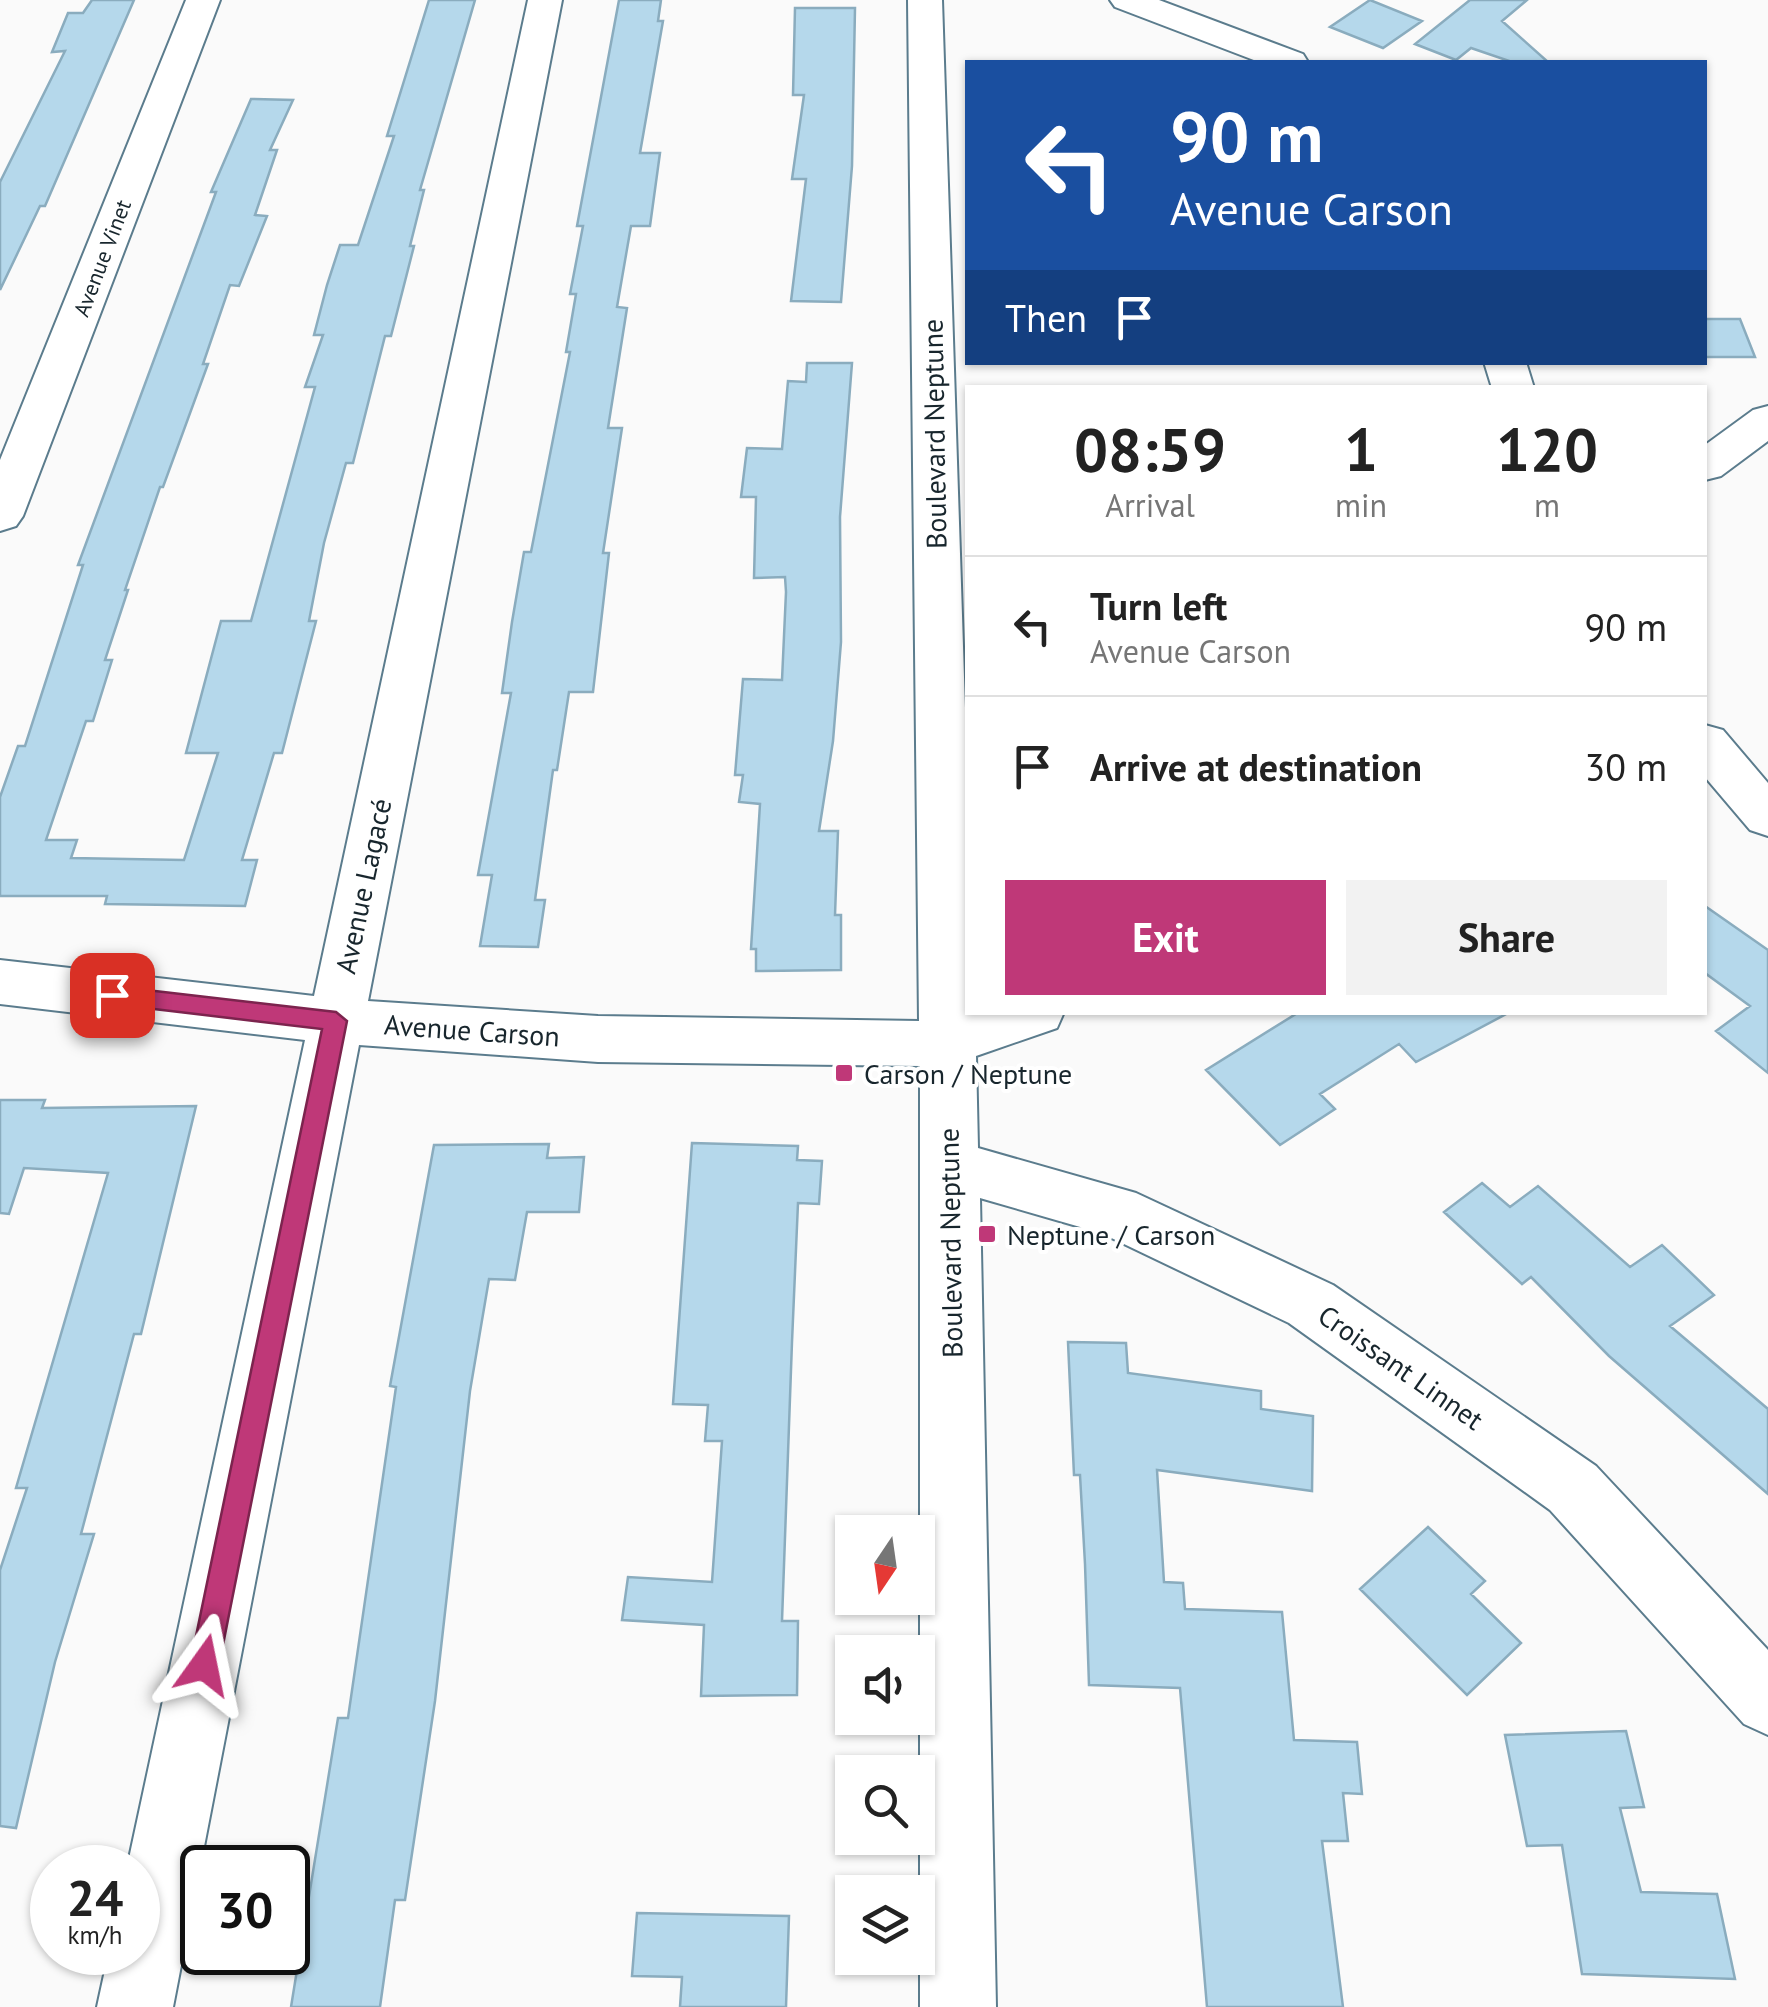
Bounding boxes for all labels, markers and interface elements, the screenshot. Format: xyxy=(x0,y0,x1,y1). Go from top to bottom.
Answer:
text: 90 m xyxy=(1170,91,1323,181)
icon: left xyxy=(1005,100,1135,230)
text: Avenue Carson xyxy=(1170,179,1453,237)
street label: Avenue Vinet xyxy=(67,195,137,320)
icon: arrive xyxy=(1107,290,1162,345)
text: Then xyxy=(1005,293,1087,342)
street label: Boulevard Neptune xyxy=(913,319,955,549)
text: 08:59 xyxy=(1074,410,1226,488)
text: 1 xyxy=(1344,410,1378,488)
text: 120 xyxy=(1496,410,1598,488)
text: Arrival xyxy=(1105,484,1195,526)
text: min xyxy=(1335,484,1387,526)
text: m xyxy=(1534,484,1560,526)
text: Turn left xyxy=(1090,581,1227,630)
icon: left xyxy=(1005,599,1060,654)
text: 90 m xyxy=(1585,602,1667,651)
text: Avenue Carson xyxy=(1090,630,1291,672)
icon: arrive xyxy=(1005,739,1060,794)
text: Arrive at destination xyxy=(1090,742,1422,791)
text: 30 m xyxy=(1585,742,1667,791)
street label: Avenue Lagacé xyxy=(326,795,400,977)
button: Exit xyxy=(1005,880,1326,995)
button: Share xyxy=(1346,880,1667,995)
pin xyxy=(70,953,155,1038)
icon: arrive xyxy=(85,968,140,1023)
street label: Avenue Carson xyxy=(383,1005,561,1055)
place label: Carson / Neptune xyxy=(864,1055,1072,1092)
marker: Carson / Neptune xyxy=(833,1062,855,1084)
street label: Boulevard Neptune xyxy=(929,1128,971,1358)
place label: Neptune / Carson xyxy=(1007,1216,1215,1253)
marker: Neptune / Carson xyxy=(976,1223,998,1245)
street label: Croissant Linnet xyxy=(1311,1296,1491,1438)
north arrow xyxy=(835,1515,935,1615)
map controls xyxy=(835,1515,935,1975)
position arrow xyxy=(152,1613,256,1717)
button: sound xyxy=(835,1635,935,1735)
button: search xyxy=(835,1755,935,1855)
speed limit sign: 30 xyxy=(180,1845,310,1975)
text: 24 xyxy=(67,1865,123,1930)
button: layers xyxy=(835,1875,935,1975)
text: km/h xyxy=(68,1919,122,1951)

